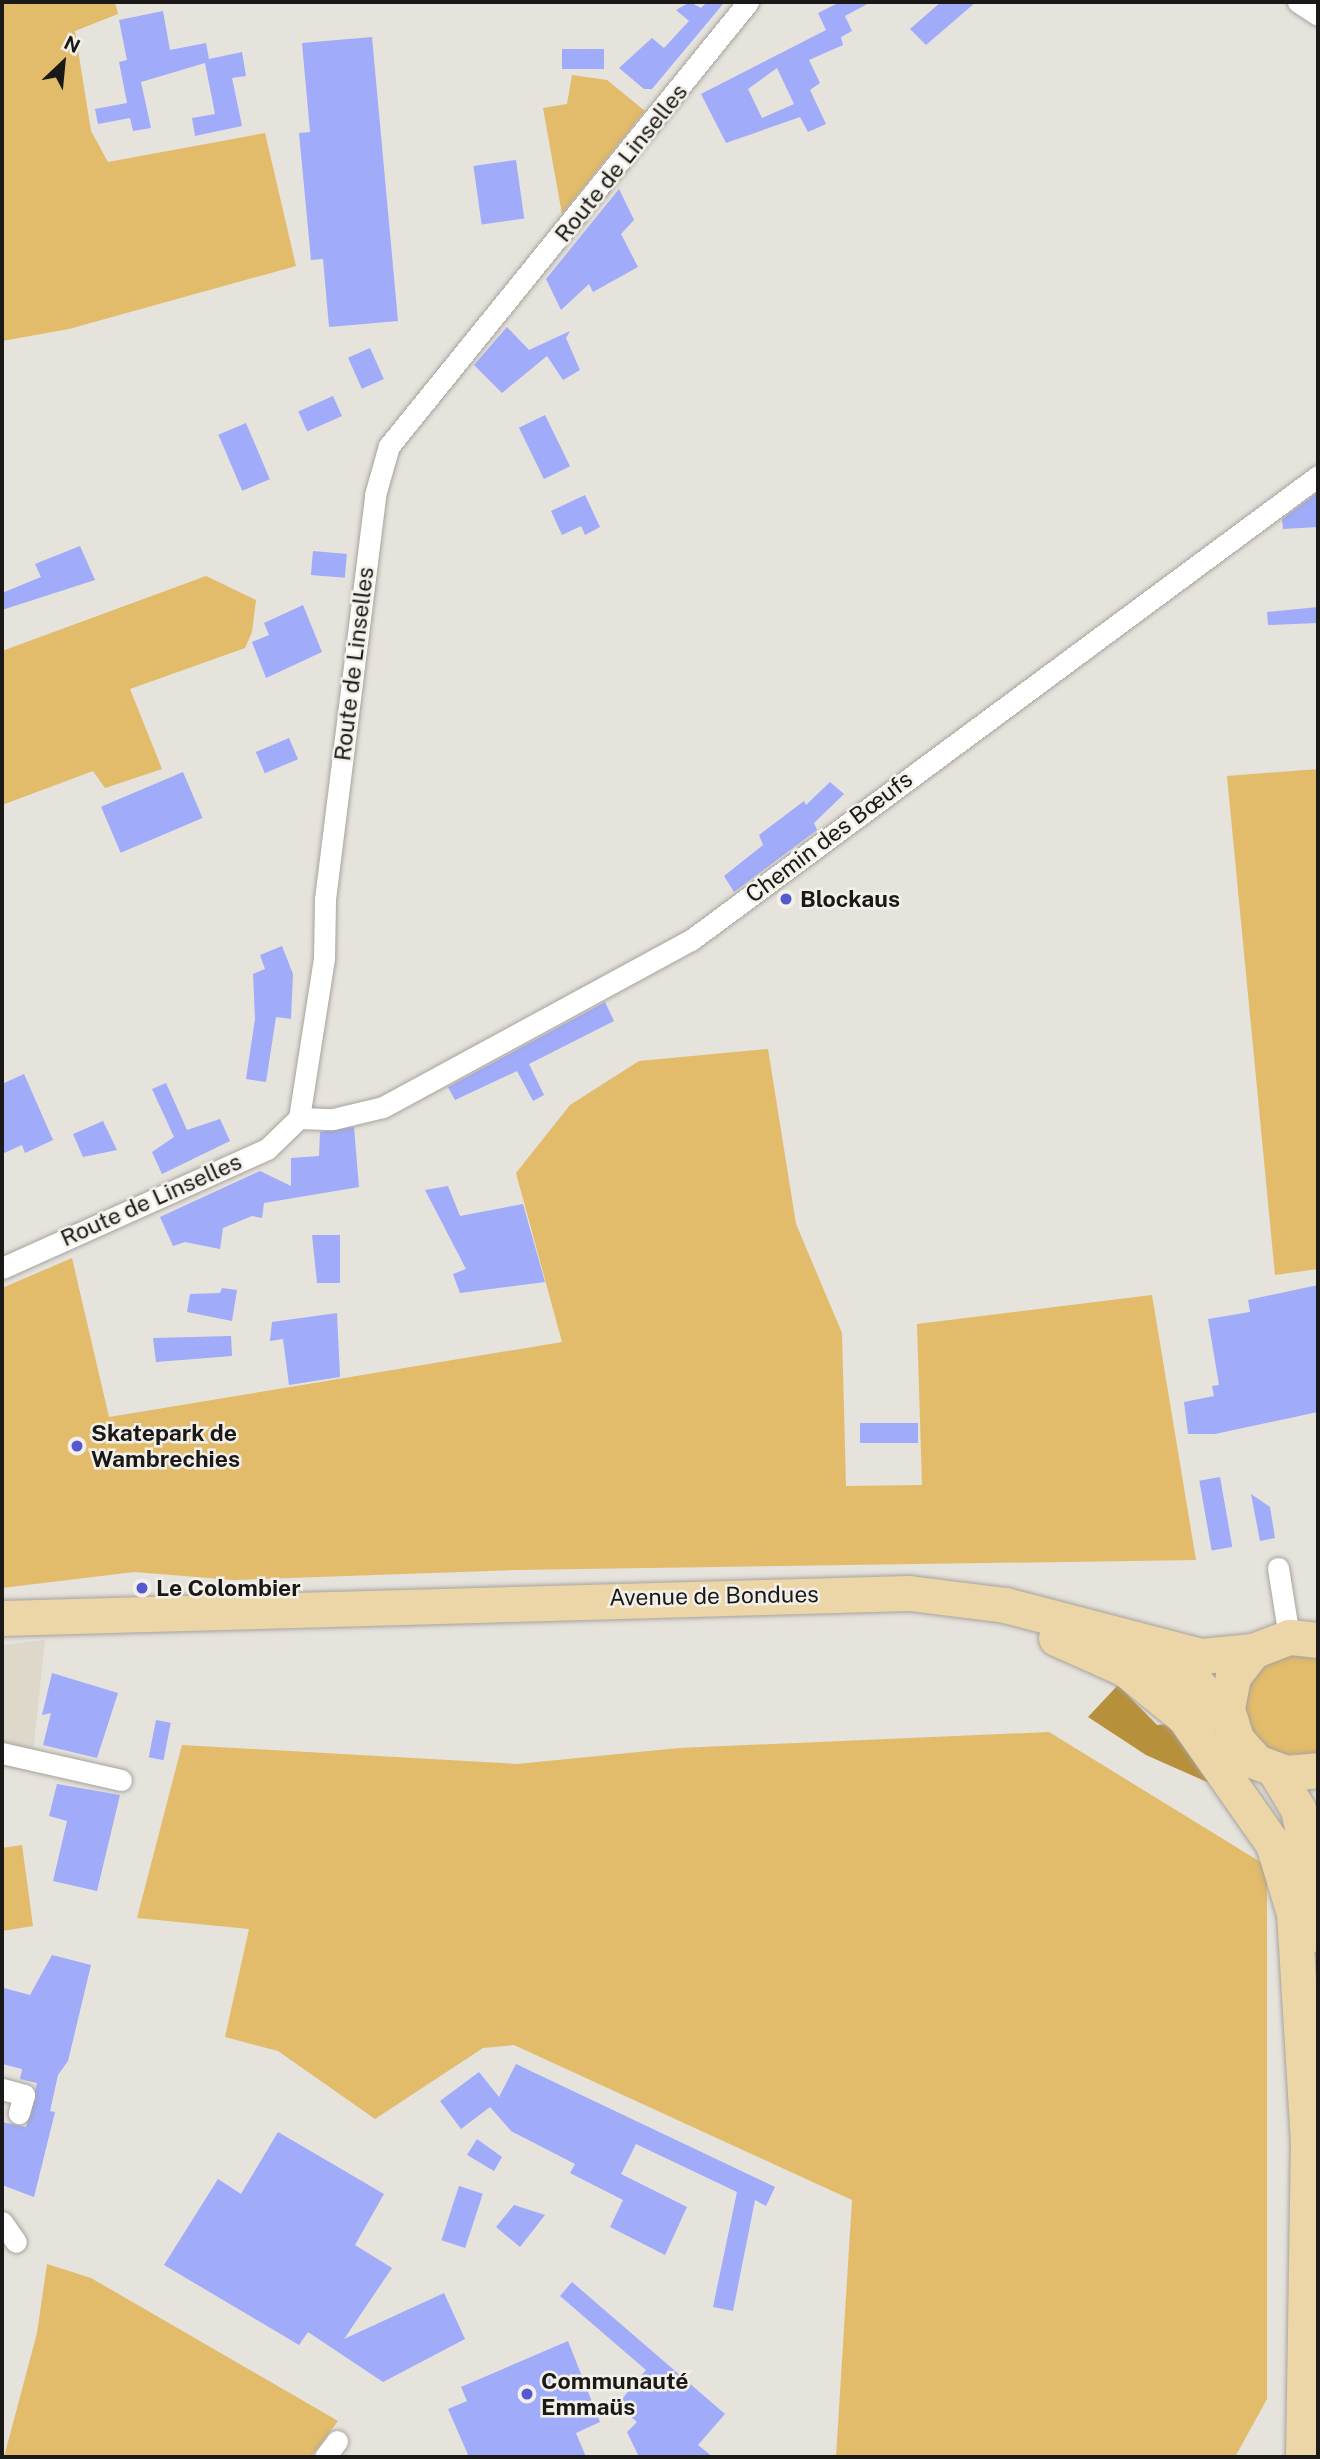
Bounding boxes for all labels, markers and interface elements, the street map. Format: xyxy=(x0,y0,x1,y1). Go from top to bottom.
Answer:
north arrow xyxy=(28,28,98,98)
text: N xyxy=(61,31,84,57)
street label: Route de Linselles xyxy=(549,78,693,248)
street label: Route de Linselles xyxy=(328,565,380,763)
street label: Chemin des Bœufs xyxy=(740,765,918,909)
place label: Blockaus xyxy=(800,885,900,913)
marker: Blockaus xyxy=(778,891,794,907)
street label: Route de Linselles xyxy=(56,1148,246,1252)
place label: Skatepark de Wambrechies xyxy=(91,1419,240,1473)
marker: Skatepark de Wambrechies xyxy=(69,1438,85,1454)
place label: Le Colombier xyxy=(156,1574,301,1602)
marker: Le Colombier xyxy=(134,1580,150,1596)
street label: Avenue de Bondues xyxy=(609,1580,819,1612)
place label: Communauté Emmaüs xyxy=(541,2367,688,2421)
marker: Communauté Emmaüs xyxy=(519,2386,535,2402)

